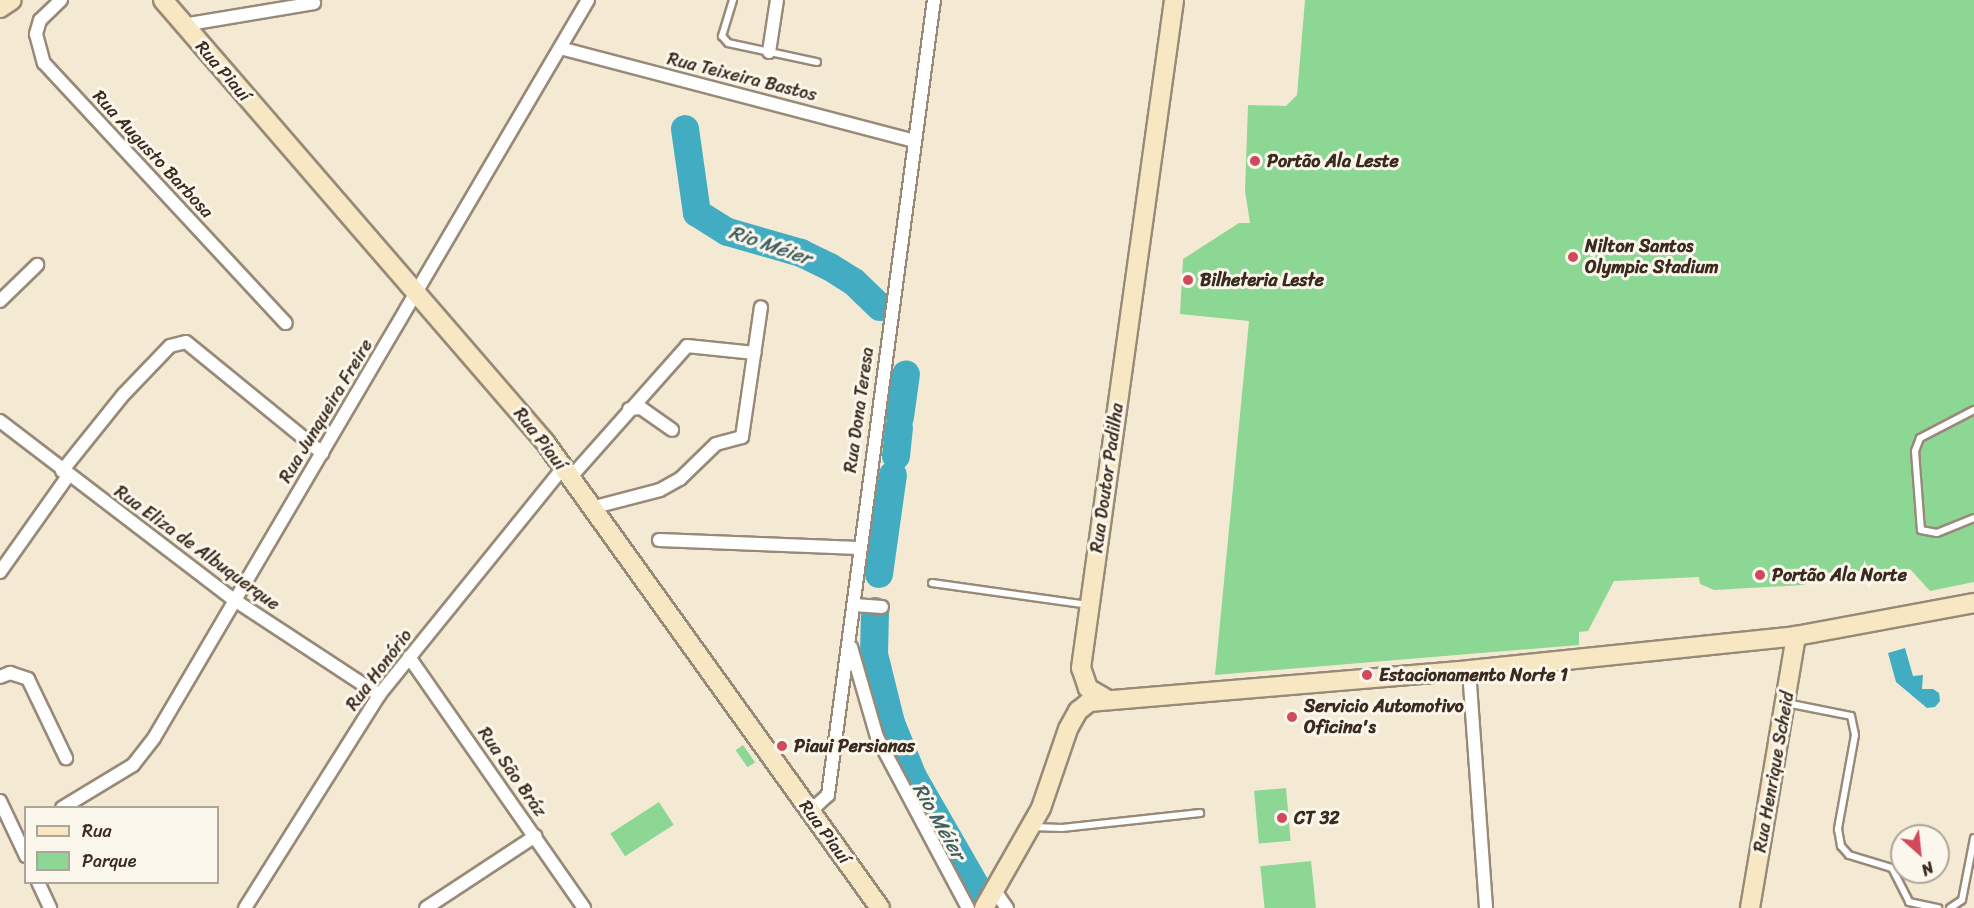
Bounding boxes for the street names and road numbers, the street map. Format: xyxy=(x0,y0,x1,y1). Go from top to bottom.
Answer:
street label: Rua Piauí xyxy=(191,36,255,106)
street label: Rua Teixeira Bastos xyxy=(665,48,819,106)
street label: Rua Augusto Barbosa xyxy=(88,86,218,222)
street label: Rua Junqueira Freire xyxy=(275,336,377,486)
street label: Rua Dona Teresa xyxy=(839,345,879,475)
street label: Rua Doutor Padilha xyxy=(1086,402,1128,554)
street label: Rua Piauí xyxy=(509,403,571,475)
street label: Rua Eliza de Albuquerque xyxy=(110,481,284,615)
street label: Rua Honório xyxy=(341,625,417,715)
street label: Rua Henrique Scheid xyxy=(1749,689,1799,855)
street label: Rua São Bráz xyxy=(473,723,551,821)
street label: Rua Piauí xyxy=(795,796,855,868)

